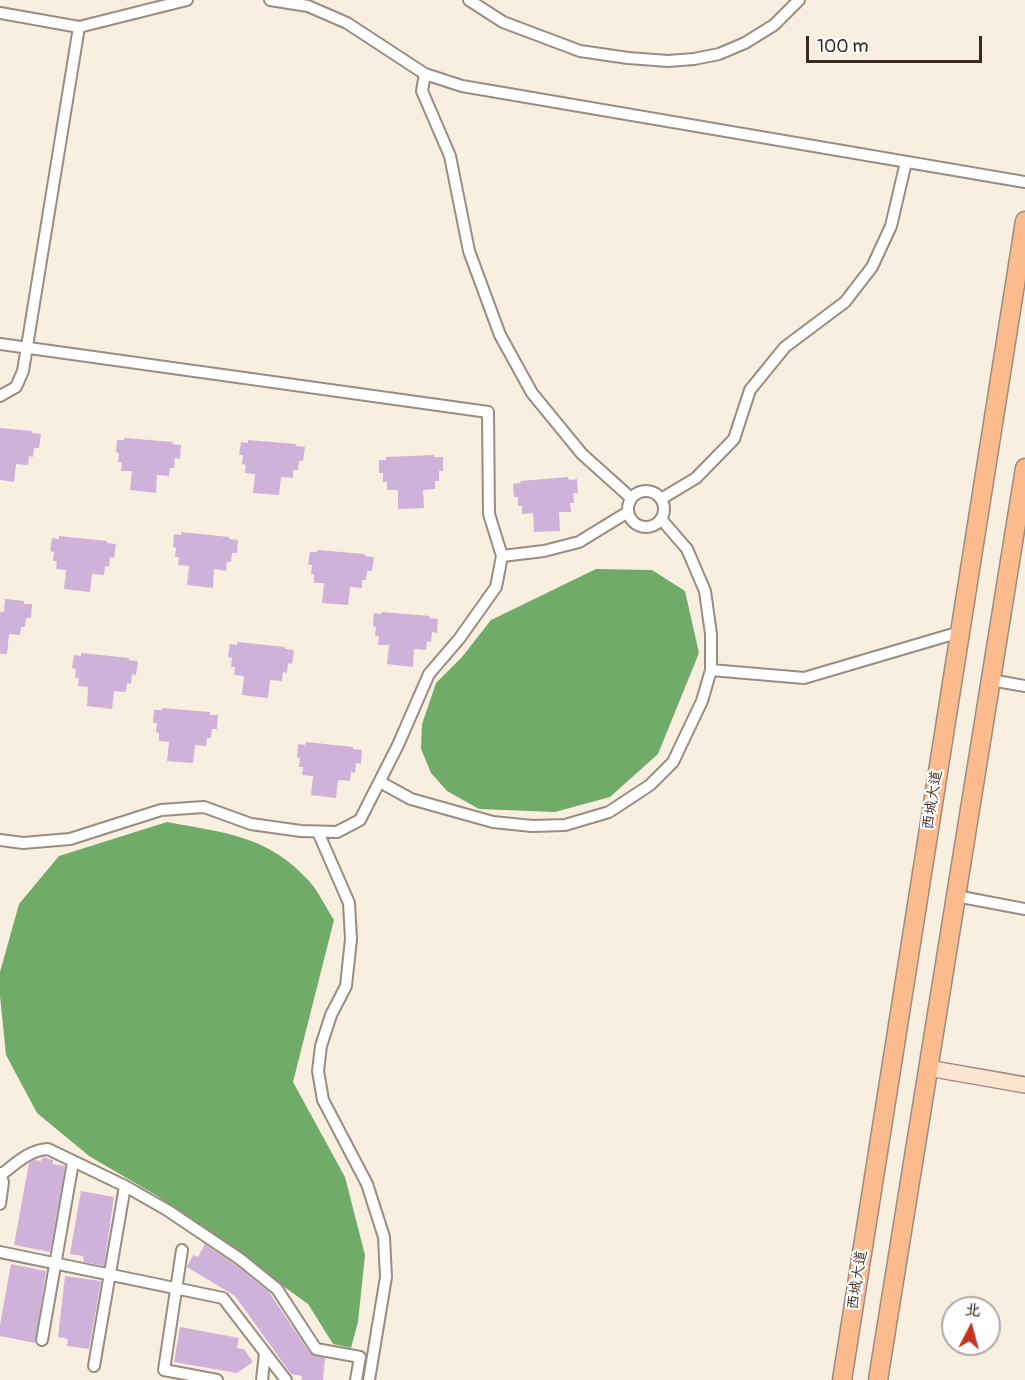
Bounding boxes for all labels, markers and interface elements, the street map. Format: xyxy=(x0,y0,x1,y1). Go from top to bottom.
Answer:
scale bar xyxy=(809,24,984,62)
text: 100 m xyxy=(817,35,869,58)
street label: 西城大道 xyxy=(919,769,947,831)
street label: 西城大道 xyxy=(844,1249,872,1311)
north arrow xyxy=(941,1296,1001,1356)
text: 北 xyxy=(964,1299,982,1321)

